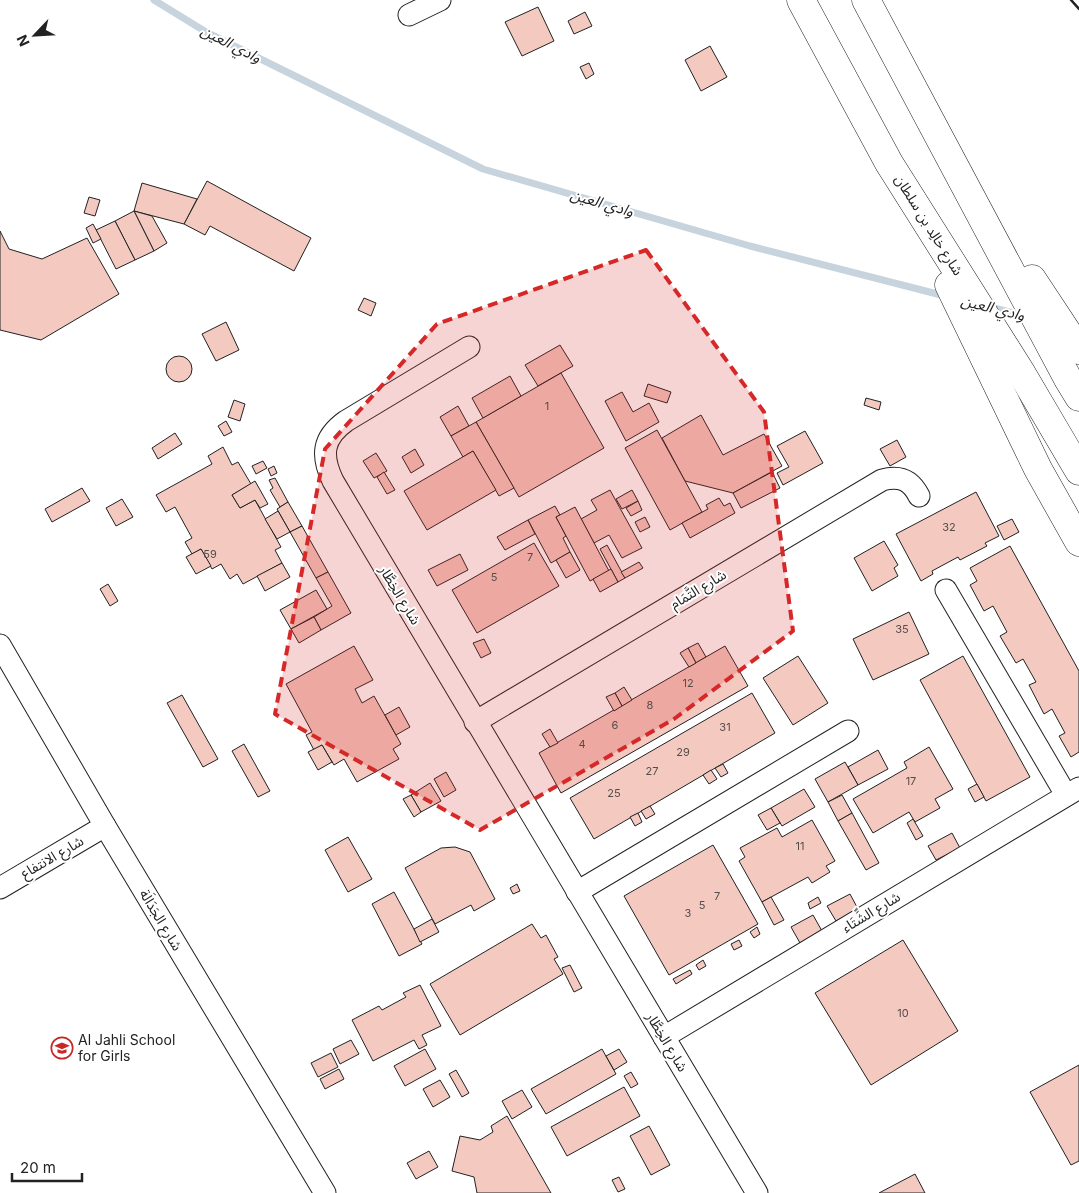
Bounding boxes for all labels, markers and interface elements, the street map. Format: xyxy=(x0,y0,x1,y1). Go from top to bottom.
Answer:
north arrow xyxy=(10,10,60,60)
water label: وادي العين xyxy=(197,20,265,69)
text: N xyxy=(13,32,33,49)
street label: شارع خالِد بن سلطان xyxy=(889,171,967,280)
water label: وادي العين xyxy=(568,184,636,223)
water label: وادي العين xyxy=(959,290,1027,327)
house number: 1 xyxy=(545,399,549,413)
house number: 32 xyxy=(942,520,956,534)
house number: 59 xyxy=(203,547,217,561)
house number: 7 xyxy=(527,550,533,564)
street label: شارع الخِطَّار xyxy=(373,561,425,629)
street label: شارع التَّمَام xyxy=(667,565,730,614)
house number: 5 xyxy=(491,570,498,584)
house number: 35 xyxy=(895,622,909,636)
house number: 12 xyxy=(682,676,694,690)
house number: 8 xyxy=(647,698,654,712)
house number: 6 xyxy=(612,718,619,732)
house number: 31 xyxy=(719,720,731,734)
house number: 4 xyxy=(578,737,586,751)
house number: 29 xyxy=(676,745,690,759)
house number: 27 xyxy=(646,764,658,778)
house number: 17 xyxy=(906,774,916,788)
house number: 25 xyxy=(607,786,621,800)
street label: شارع الانتفاع xyxy=(17,832,88,884)
house number: 11 xyxy=(796,839,804,853)
street label: شارع الجَدَالَة xyxy=(134,886,187,955)
street label: شارع الشِّتَاء xyxy=(838,886,905,938)
house number: 7 xyxy=(714,889,720,903)
house number: 5 xyxy=(699,898,706,912)
house number: 3 xyxy=(685,906,692,920)
house number: 10 xyxy=(897,1006,909,1020)
street label: شارع الخِطَّار xyxy=(640,1008,692,1076)
place label: Al Jahli School for Girls xyxy=(78,1031,175,1064)
school or university icon: Al Jahli School for Girls xyxy=(50,1036,74,1060)
scale bar xyxy=(12,1150,82,1182)
text: 20 m xyxy=(20,1158,56,1177)

